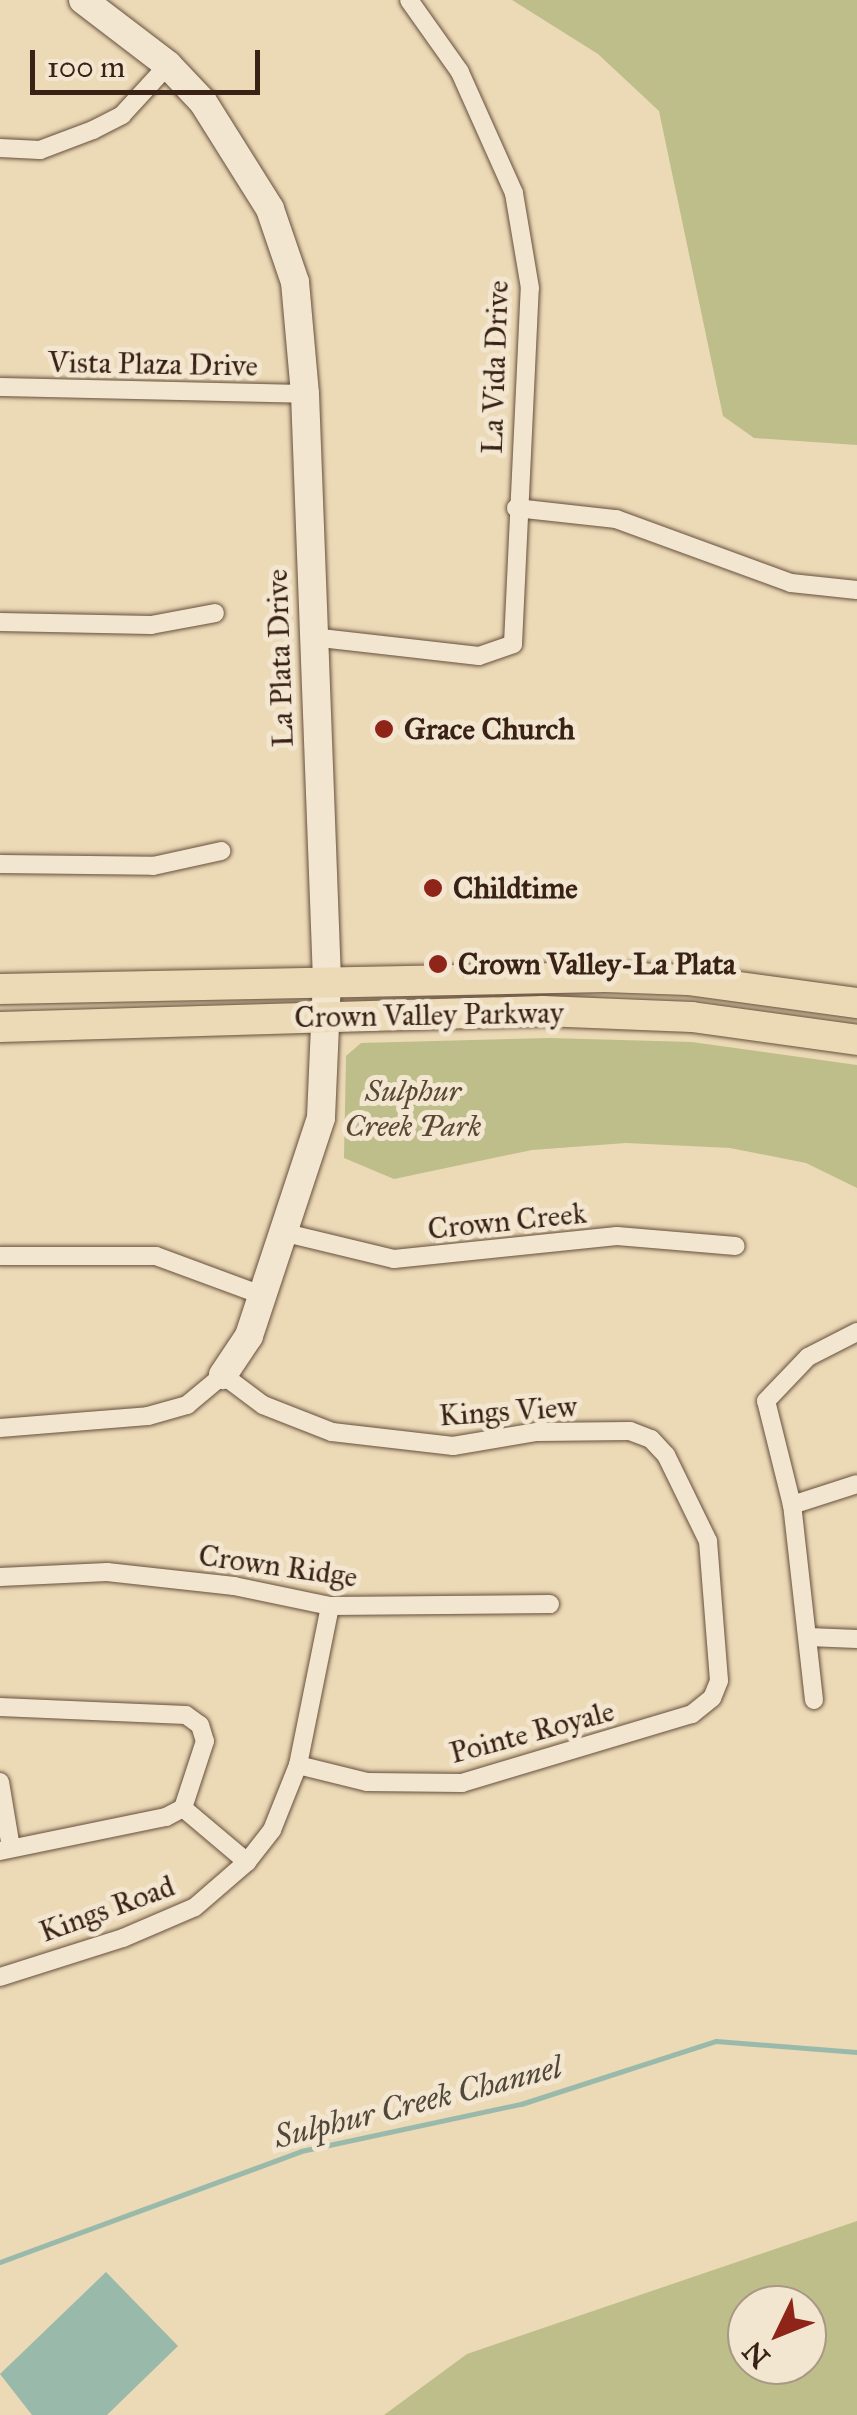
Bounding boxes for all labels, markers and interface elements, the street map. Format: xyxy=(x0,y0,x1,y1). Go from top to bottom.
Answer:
scale bar xyxy=(35,30,265,92)
text: 100 m xyxy=(47,49,125,85)
street label: La Vida Drive xyxy=(474,280,516,454)
street label: Vista Plaza Drive xyxy=(48,344,258,384)
street label: La Plata Drive xyxy=(259,568,301,748)
place label: Grace Church xyxy=(404,711,575,747)
marker: Grace Church xyxy=(373,718,395,740)
place label: Childtime xyxy=(453,870,578,906)
marker: Childtime xyxy=(422,877,444,899)
place label: Crown Valley-La Plata xyxy=(458,946,736,982)
marker: Crown Valley-La Plata xyxy=(427,953,449,975)
street label: Crown Valley Parkway xyxy=(294,995,564,1035)
park label: Sulphur Creek Park xyxy=(345,1073,481,1144)
street label: Crown Creek xyxy=(426,1195,588,1247)
street label: Kings View xyxy=(438,1388,578,1434)
street label: Crown Ridge xyxy=(196,1537,360,1595)
street label: Pointe Royale xyxy=(446,1693,618,1771)
street label: Kings Road xyxy=(35,1868,179,1950)
water label: Sulphur Creek Channel xyxy=(270,2049,566,2157)
north arrow xyxy=(727,2285,827,2385)
text: N xyxy=(735,2334,777,2375)

